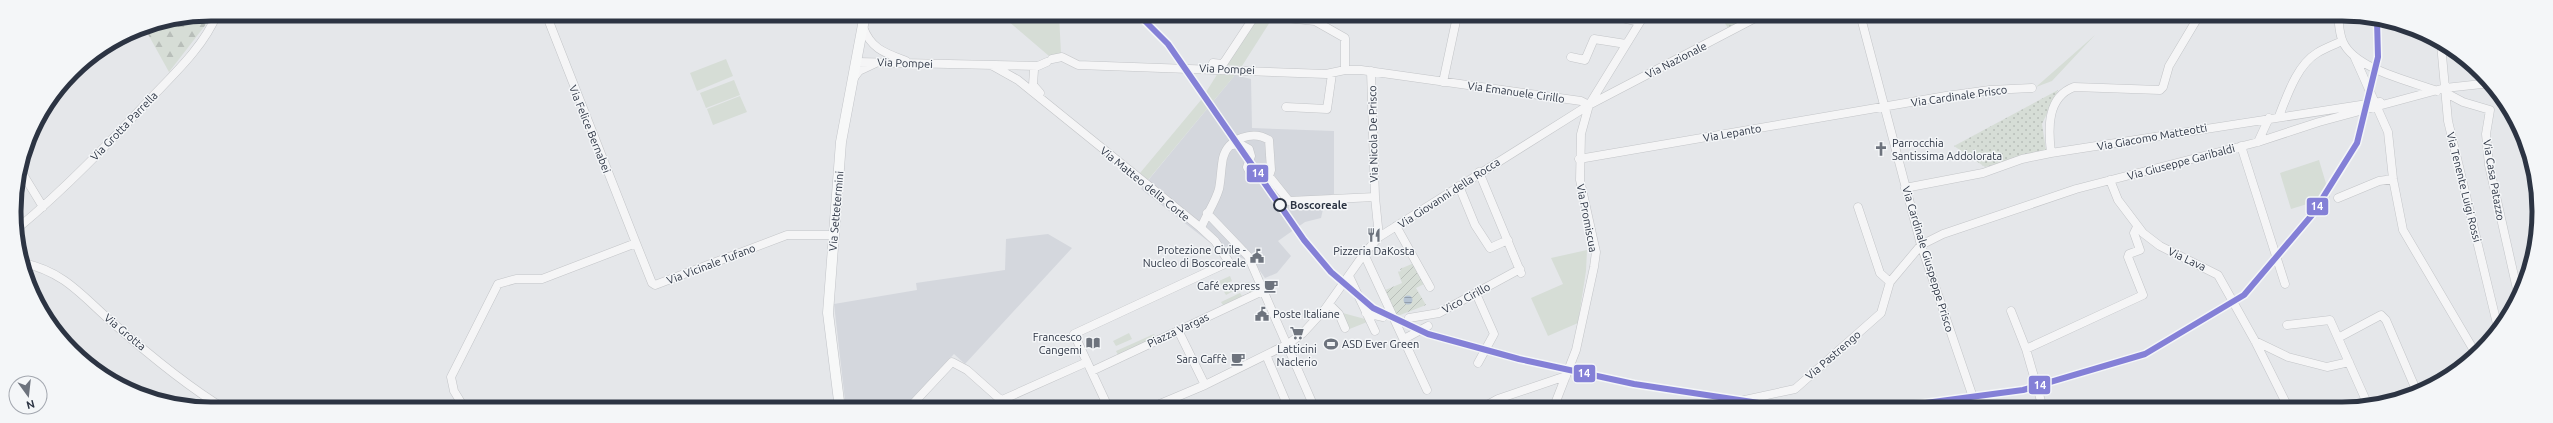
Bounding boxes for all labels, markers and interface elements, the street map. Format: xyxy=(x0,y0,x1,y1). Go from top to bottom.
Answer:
street label: Via Nazionale xyxy=(1644,40,1708,80)
street label: Via Pompei xyxy=(877,56,933,70)
street label: Via Pompei xyxy=(1199,62,1255,76)
street label: Via Emanuele Cirillo xyxy=(1467,79,1565,105)
street label: Via Felice Bernabei xyxy=(567,83,613,175)
street label: Via Cardinale Prisco xyxy=(1910,83,2008,109)
street label: Via Nicola De Prisco xyxy=(1366,85,1380,183)
street label: Via Grotta Parrella xyxy=(88,89,160,163)
street label: Via Giacomo Matteotti xyxy=(2096,121,2208,153)
street label: Via Lepanto xyxy=(1702,122,1762,144)
street label: Via Tenente Luigi Rossi xyxy=(2445,131,2483,243)
place label: Parrocchia Santissima Addolorata xyxy=(1892,137,2002,162)
street label: Via Casa Patazzo xyxy=(2481,139,2507,221)
church icon: Parrocchia Santissima Addolorata xyxy=(1873,141,1889,157)
street label: Via Giuseppe Garibaldi xyxy=(2126,142,2236,182)
street label: Via Matteo della Corte xyxy=(1098,144,1192,224)
street label: Via Giovanni della Rocca xyxy=(1396,156,1502,230)
line badge: 14 xyxy=(1246,164,1269,183)
text: 14 xyxy=(1252,167,1264,179)
street label: Via Settetermini xyxy=(827,170,845,252)
street label: Via Promiscua xyxy=(1574,183,1600,253)
street label: Via Cardinale Giuspeppe Prisco xyxy=(1900,185,1956,333)
line badge: 14 xyxy=(2306,197,2329,216)
marker: Boscoreale xyxy=(1273,198,1287,212)
place label: Boscoreale xyxy=(1290,199,1347,211)
text: 14 xyxy=(2311,200,2323,212)
restaurant icon: Pizzeria DaKosta xyxy=(1366,227,1382,243)
street label: Via Vicinale Tufano xyxy=(665,242,757,286)
place label: Protezione Civile - Nucleo di Boscoreale xyxy=(1143,244,1246,269)
place label: Pizzeria DaKosta xyxy=(1333,245,1415,257)
street label: Via Lava xyxy=(2166,245,2208,273)
public building icon: Protezione Civile - Nucleo di Boscoreale xyxy=(1249,248,1265,264)
cafe icon: Café express xyxy=(1263,278,1279,294)
place label: Café express xyxy=(1197,280,1260,292)
street label: Vico Cirillo xyxy=(1440,280,1492,316)
public building icon: Poste Italiane xyxy=(1254,306,1270,322)
place label: Poste Italiane xyxy=(1273,308,1340,320)
street label: Piazza Vargas xyxy=(1145,310,1211,349)
street label: Via Grotta xyxy=(102,311,148,353)
supermarket icon: Latticini Naclerio xyxy=(1289,325,1305,341)
street label: Via Pastrengo xyxy=(1803,328,1863,382)
place label: Francesco Cangemi xyxy=(1033,331,1082,356)
library icon: Francesco Cangemi xyxy=(1085,335,1101,351)
sports icon: ASD Ever Green xyxy=(1323,336,1339,352)
place label: ASD Ever Green xyxy=(1342,338,1419,350)
place label: Latticini Naclerio xyxy=(1277,343,1317,368)
cafe icon: Sara Caffè xyxy=(1230,351,1246,367)
place label: Sara Caffè xyxy=(1176,353,1227,365)
line badge: 14 xyxy=(1573,364,1596,383)
text: 14 xyxy=(1578,367,1590,379)
north arrow xyxy=(8,375,48,415)
line badge: 14 xyxy=(2028,375,2051,395)
text: 14 xyxy=(2034,379,2046,391)
text: N xyxy=(25,398,36,412)

